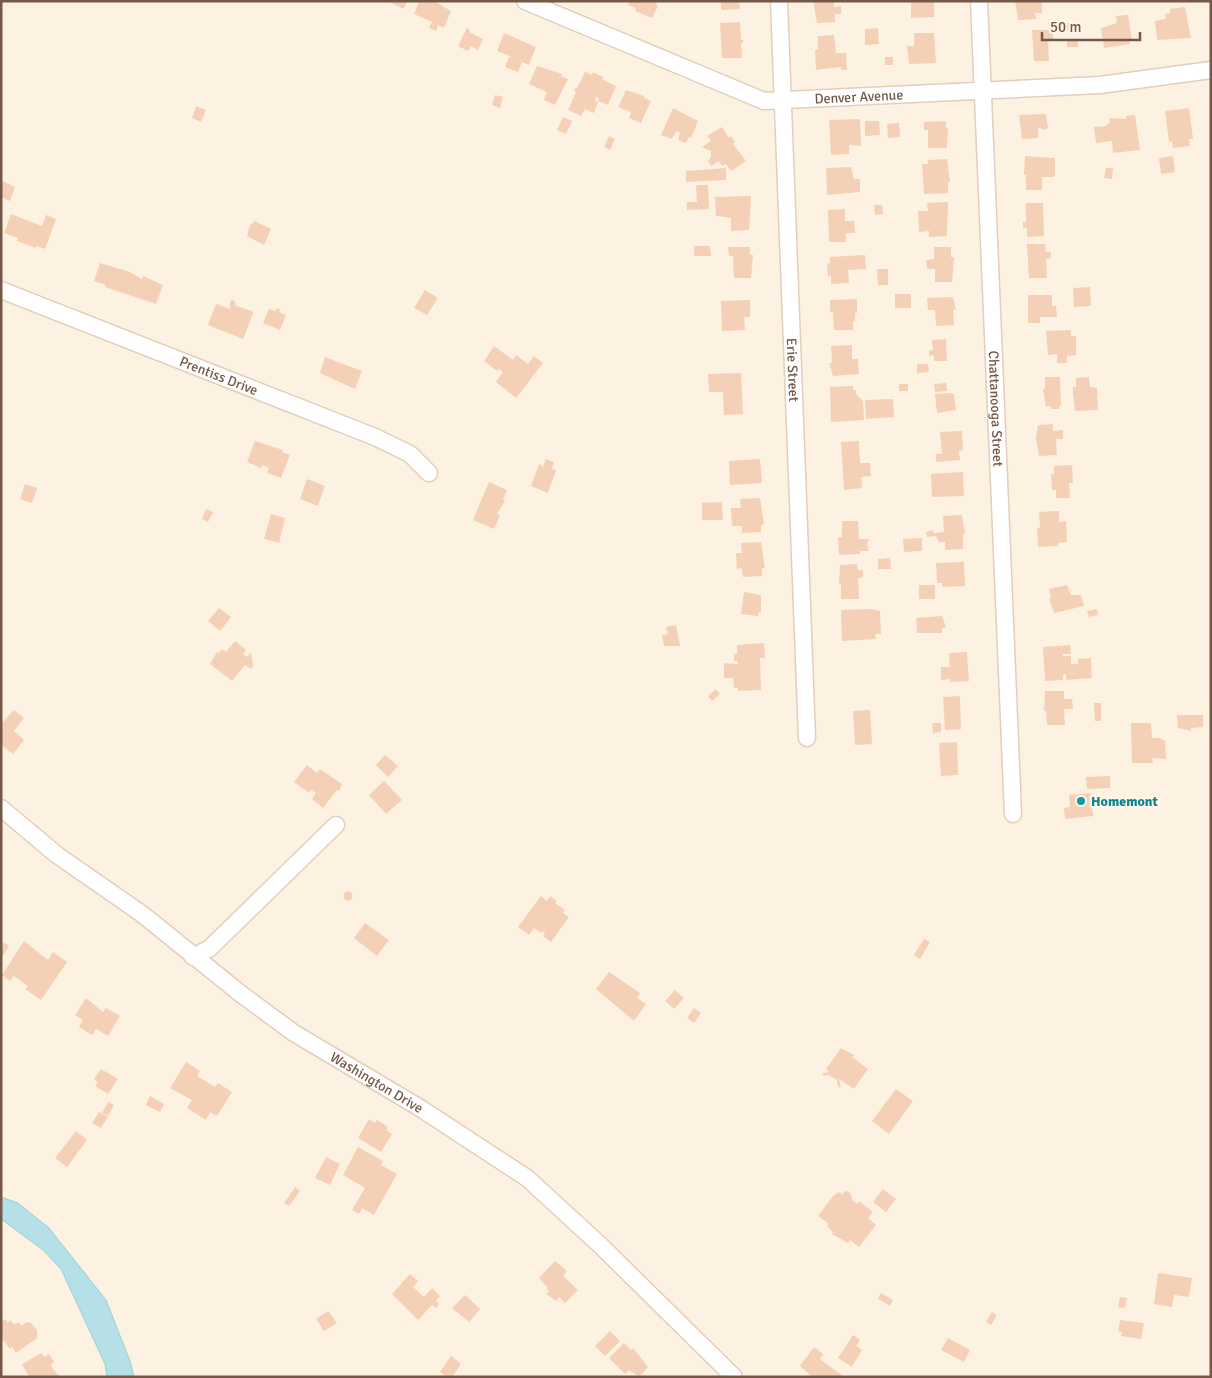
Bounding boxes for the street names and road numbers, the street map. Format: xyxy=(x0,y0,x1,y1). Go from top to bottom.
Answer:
street label: Denver Avenue xyxy=(814,86,904,108)
street label: Erie Street xyxy=(783,338,802,402)
street label: Chattanooga Street xyxy=(985,350,1006,467)
street label: Prentiss Drive xyxy=(177,353,260,399)
street label: Washington Drive xyxy=(327,1048,426,1117)

